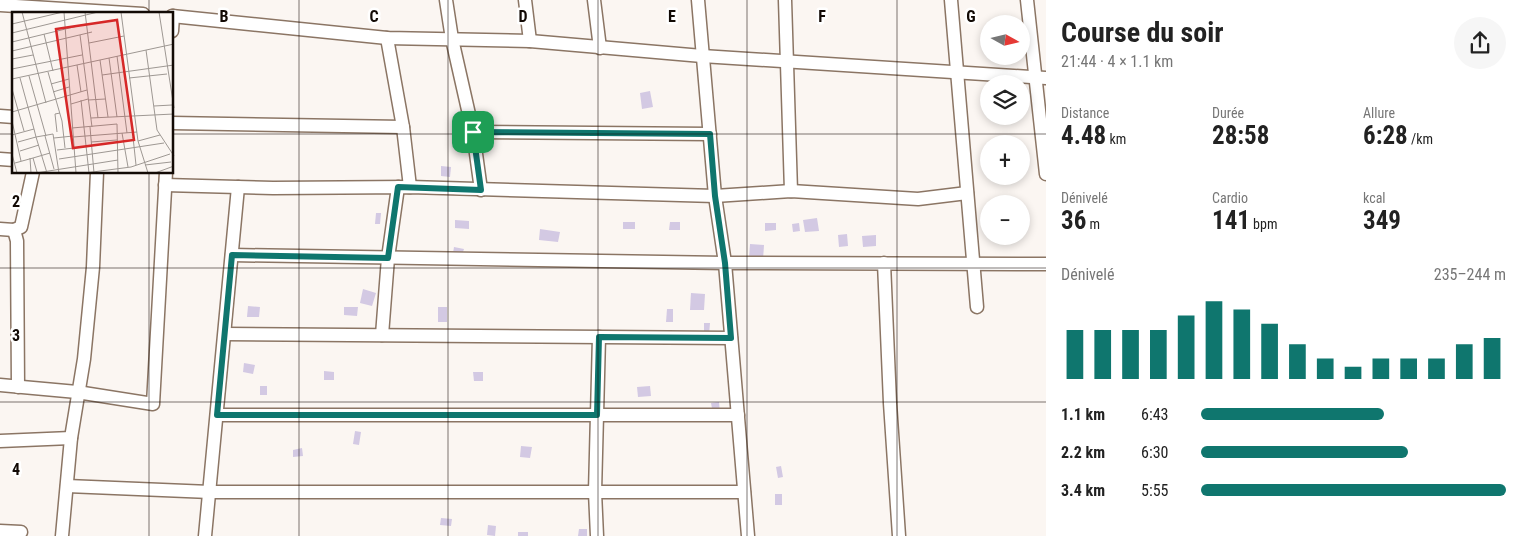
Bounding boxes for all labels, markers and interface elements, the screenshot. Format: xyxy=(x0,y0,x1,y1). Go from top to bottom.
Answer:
text: B xyxy=(220,7,229,26)
text: C xyxy=(369,7,379,26)
text: D xyxy=(518,7,528,26)
text: E xyxy=(668,7,676,26)
text: F xyxy=(818,7,826,26)
text: G xyxy=(966,7,976,26)
inset map xyxy=(12,12,174,174)
north arrow xyxy=(980,15,1030,65)
map controls xyxy=(980,15,1030,245)
text: Course du soir xyxy=(1061,16,1224,49)
button: share xyxy=(1454,17,1506,69)
text: 21:44 · 4 × 1.1 km xyxy=(1061,52,1173,71)
button: layers xyxy=(980,75,1030,125)
text: Distance xyxy=(1061,105,1109,121)
text: Durée xyxy=(1212,105,1244,121)
text: Allure xyxy=(1363,105,1395,121)
pin xyxy=(452,111,494,153)
icon: arrive xyxy=(459,118,487,146)
text: 4.48 xyxy=(1061,121,1106,150)
text: 28:58 xyxy=(1212,121,1269,150)
text: 6:28 xyxy=(1363,121,1408,150)
text: km xyxy=(1106,131,1126,147)
text: /km xyxy=(1408,131,1433,147)
button: + xyxy=(980,135,1030,185)
text: Dénivelé xyxy=(1061,190,1108,206)
text: Cardio xyxy=(1212,190,1248,206)
text: kcal xyxy=(1363,190,1386,206)
text: 2 xyxy=(12,192,20,211)
button: − xyxy=(980,195,1030,245)
text: 36 xyxy=(1061,206,1086,235)
text: 141 xyxy=(1212,206,1250,235)
text: 349 xyxy=(1363,206,1401,235)
text: m xyxy=(1086,216,1100,232)
text: bpm xyxy=(1250,216,1277,232)
text: Dénivelé xyxy=(1061,265,1114,284)
text: 235–244 m xyxy=(1434,265,1506,284)
text: 3 xyxy=(12,326,20,345)
text: 1.1 km xyxy=(1061,405,1105,424)
text: 6:43 xyxy=(1141,405,1168,424)
text: 2.2 km xyxy=(1061,443,1105,462)
text: 6:30 xyxy=(1141,443,1168,462)
text: 4 xyxy=(12,460,20,479)
text: 3.4 km xyxy=(1061,481,1105,500)
text: 5:55 xyxy=(1141,481,1168,500)

